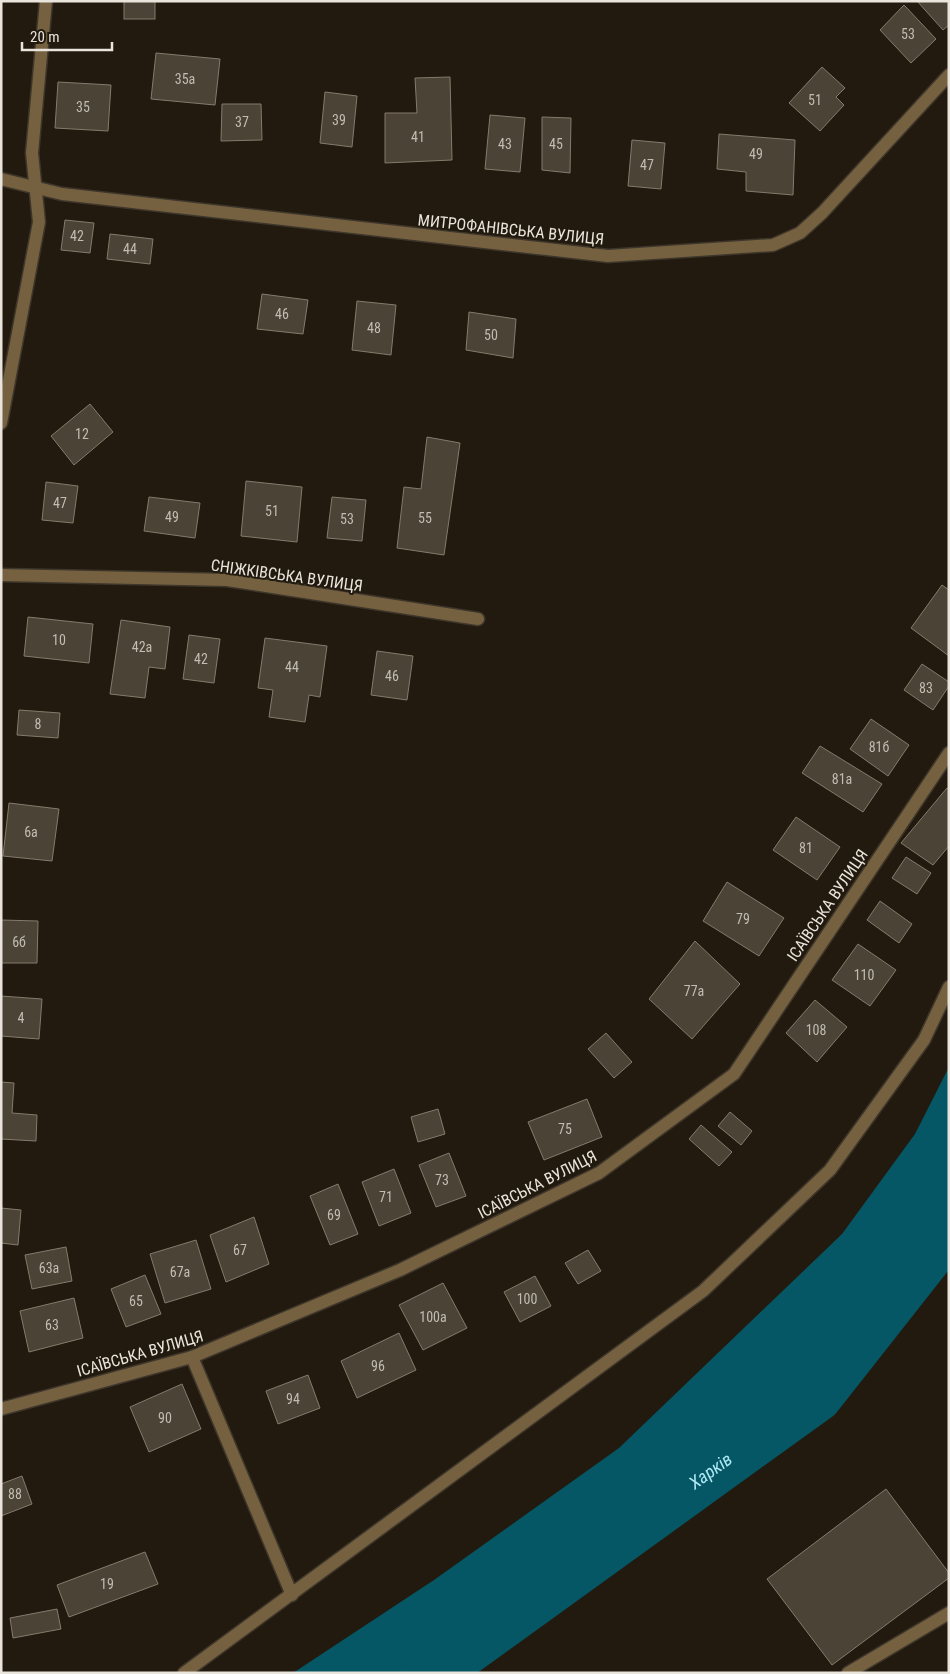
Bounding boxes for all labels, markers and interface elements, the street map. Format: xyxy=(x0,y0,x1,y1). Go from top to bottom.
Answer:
scale bar xyxy=(22,20,112,52)
house number: 53 xyxy=(901,26,915,42)
text: 20 m xyxy=(30,28,60,46)
house number: 35а xyxy=(175,71,195,87)
house number: 51 xyxy=(808,92,822,108)
house number: 35 xyxy=(76,99,90,115)
house number: 39 xyxy=(332,112,346,128)
house number: 37 xyxy=(235,114,249,130)
house number: 41 xyxy=(411,129,425,145)
house number: 43 xyxy=(498,136,512,152)
house number: 45 xyxy=(549,136,563,152)
house number: 49 xyxy=(749,146,763,162)
house number: 47 xyxy=(640,157,654,173)
street label: МИТРОФАНІВСЬКА ВУЛИЦЯ xyxy=(417,210,605,249)
house number: 42 xyxy=(70,228,84,244)
house number: 44 xyxy=(123,241,137,257)
house number: 46 xyxy=(275,306,289,322)
house number: 48 xyxy=(367,320,381,336)
house number: 50 xyxy=(484,327,498,343)
house number: 12 xyxy=(75,426,89,442)
house number: 47 xyxy=(53,495,67,511)
house number: 51 xyxy=(265,503,279,519)
house number: 49 xyxy=(165,509,179,525)
house number: 55 xyxy=(418,510,432,526)
house number: 53 xyxy=(340,511,354,527)
street label: СНІЖКІВСЬКА ВУЛИЦЯ xyxy=(210,555,364,596)
house number: 10 xyxy=(52,632,66,648)
house number: 42а xyxy=(132,639,152,655)
house number: 42 xyxy=(194,651,208,667)
house number: 44 xyxy=(285,659,299,675)
house number: 46 xyxy=(385,668,399,684)
house number: 83 xyxy=(919,680,933,696)
house number: 8 xyxy=(35,716,42,732)
house number: 81б xyxy=(869,739,890,755)
house number: 81а xyxy=(832,771,852,787)
house number: 6а xyxy=(24,824,38,840)
house number: 81 xyxy=(799,840,813,856)
street label: ІСАЇВСЬКА ВУЛИЦЯ xyxy=(783,846,872,965)
house number: 79 xyxy=(736,911,750,927)
house number: 6б xyxy=(12,934,26,950)
house number: 110 xyxy=(854,967,874,983)
house number: 77а xyxy=(684,983,704,999)
house number: 4 xyxy=(18,1010,25,1026)
house number: 108 xyxy=(806,1022,826,1038)
house number: 75 xyxy=(558,1121,572,1137)
street label: ІСАЇВСЬКА ВУЛИЦЯ xyxy=(475,1146,600,1223)
house number: 73 xyxy=(435,1172,449,1188)
house number: 71 xyxy=(379,1189,393,1205)
house number: 69 xyxy=(327,1207,341,1223)
house number: 67 xyxy=(233,1242,247,1258)
house number: 63а xyxy=(39,1260,59,1276)
house number: 67а xyxy=(170,1264,190,1280)
house number: 100 xyxy=(517,1291,537,1307)
house number: 65 xyxy=(129,1293,143,1309)
house number: 100а xyxy=(419,1309,447,1325)
house number: 63 xyxy=(45,1317,59,1333)
street label: ІСАЇВСЬКА ВУЛИЦЯ xyxy=(75,1326,206,1381)
house number: 96 xyxy=(371,1358,385,1374)
house number: 94 xyxy=(286,1391,300,1407)
house number: 90 xyxy=(158,1410,172,1426)
water label: Харків xyxy=(684,1448,736,1494)
house number: 88 xyxy=(8,1486,22,1502)
house number: 19 xyxy=(100,1576,114,1592)

